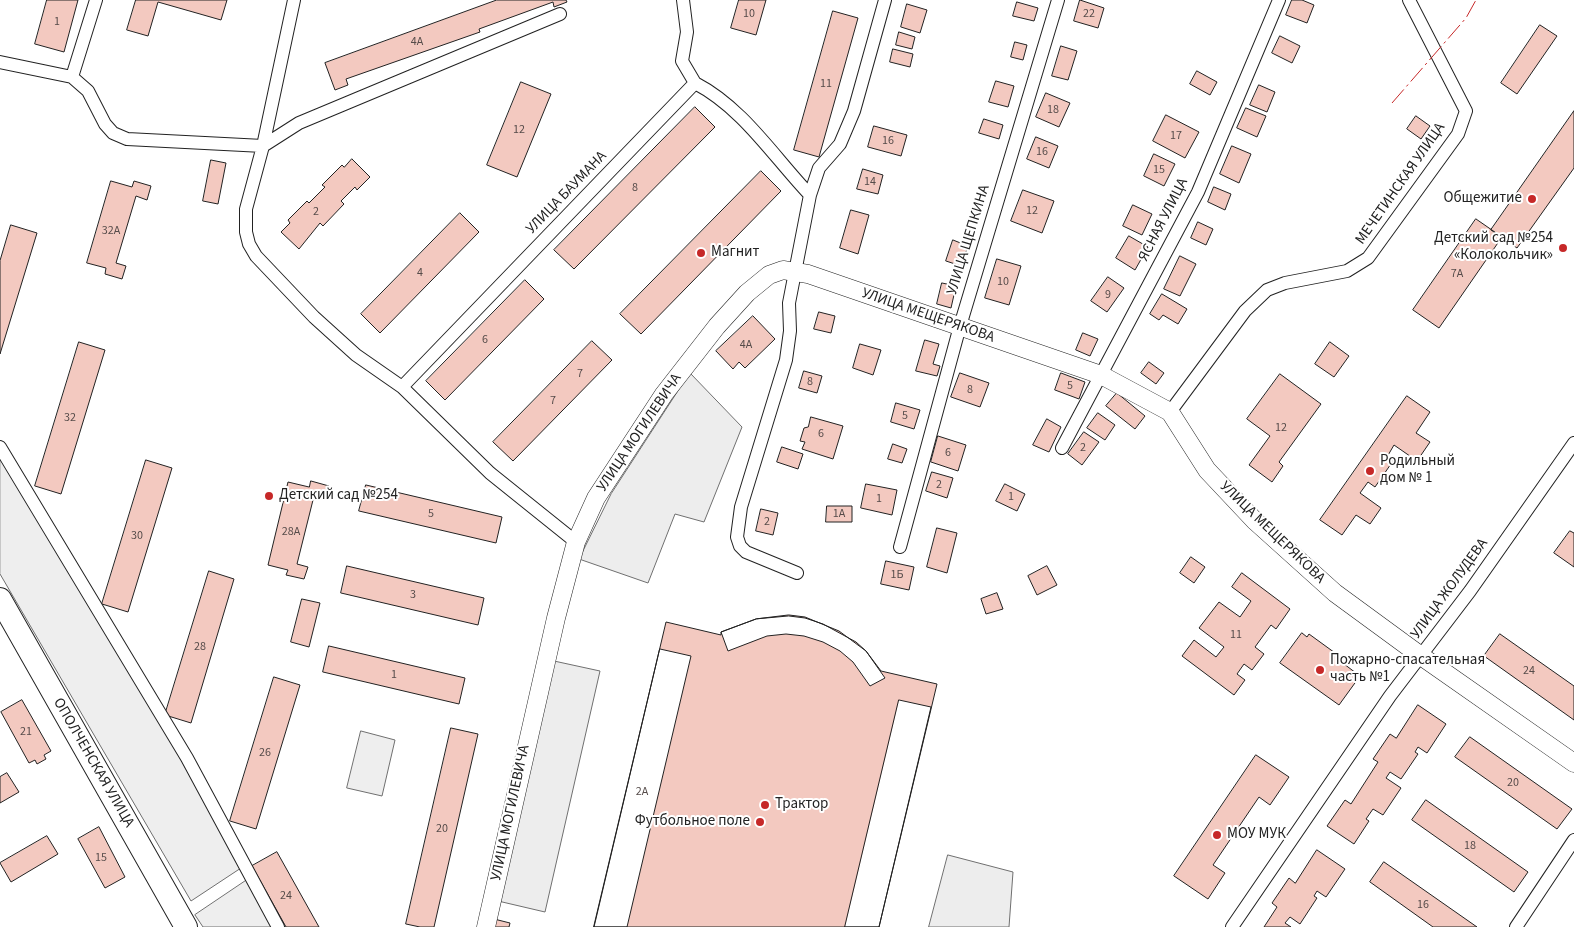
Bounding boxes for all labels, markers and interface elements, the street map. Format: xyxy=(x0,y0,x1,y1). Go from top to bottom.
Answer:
house number: 10 xyxy=(743,7,755,21)
house number: 22 xyxy=(1083,7,1095,21)
house number: 1 xyxy=(54,15,60,29)
house number: 4А xyxy=(411,35,423,49)
house number: 11 xyxy=(820,77,832,91)
house number: 18 xyxy=(1047,103,1059,117)
street label: МЕЧЕТИНСКАЯ УЛИЦА xyxy=(1352,120,1450,248)
house number: 12 xyxy=(513,123,525,137)
house number: 17 xyxy=(1170,129,1182,143)
house number: 16 xyxy=(882,134,894,148)
house number: 16 xyxy=(1036,145,1048,159)
street label: УЛИЦА БАУМАНА xyxy=(523,148,611,238)
house number: 15 xyxy=(1153,163,1165,177)
house number: 14 xyxy=(864,175,876,189)
street label: ЯСНАЯ УЛИЦА xyxy=(1135,175,1193,265)
house number: 8 xyxy=(632,181,638,195)
street label: УЛИЦА ЩЕПКИНА xyxy=(944,183,994,297)
place label: Общежитие xyxy=(1443,190,1522,208)
marker: Общежитие xyxy=(1526,193,1538,205)
house number: 12 xyxy=(1026,204,1038,218)
house number: 2 xyxy=(313,205,319,219)
house number: 32А xyxy=(102,224,120,238)
place label: Детский сад №254 «Колокольчик» xyxy=(1434,230,1553,265)
marker: Детский сад №254 «Колокольчик» xyxy=(1557,242,1569,254)
place label: Магнит xyxy=(711,244,759,262)
marker: Магнит xyxy=(695,247,707,259)
house number: 4 xyxy=(417,266,423,280)
house number: 7А xyxy=(1451,267,1463,281)
house number: 10 xyxy=(997,275,1009,289)
street label: УЛИЦА МЕЩЕРЯКОВА xyxy=(859,285,997,347)
house number: 9 xyxy=(1105,288,1111,302)
house number: 6 xyxy=(482,333,488,347)
house number: 4А xyxy=(740,338,752,352)
house number: 7 xyxy=(577,367,583,381)
street label: УЛИЦА МОГИЛЕВИЧА xyxy=(594,371,686,495)
house number: 8 xyxy=(807,375,813,389)
house number: 5 xyxy=(1067,379,1073,393)
house number: 8 xyxy=(967,383,973,397)
house number: 7 xyxy=(550,394,556,408)
house number: 5 xyxy=(902,409,908,423)
house number: 32 xyxy=(64,411,76,425)
house number: 12 xyxy=(1275,421,1287,435)
house number: 6 xyxy=(818,427,824,441)
house number: 2 xyxy=(1080,441,1086,455)
house number: 6 xyxy=(945,446,951,460)
place label: Родильный дом № 1 xyxy=(1380,453,1455,488)
marker: Родильный дом № 1 xyxy=(1364,465,1376,477)
house number: 2 xyxy=(936,478,942,492)
street label: УЛИЦА МЕЩЕРЯКОВА xyxy=(1216,478,1328,588)
place label: Детский сад №254 xyxy=(279,487,398,505)
marker: Детский сад №254 xyxy=(263,490,275,502)
house number: 1 xyxy=(1008,490,1014,504)
house number: 1 xyxy=(876,492,882,506)
house number: 5 xyxy=(428,507,434,521)
house number: 1А xyxy=(833,507,845,521)
house number: 2 xyxy=(764,515,770,529)
house number: 28А xyxy=(282,525,300,539)
house number: 30 xyxy=(131,529,143,543)
street label: УЛИЦА ЖОЛУДЕВА xyxy=(1408,535,1492,643)
house number: 1Б xyxy=(891,568,903,582)
house number: 3 xyxy=(410,588,416,602)
house number: 11 xyxy=(1230,628,1242,642)
house number: 28 xyxy=(194,640,206,654)
place label: Пожарно-спасательная часть №1 xyxy=(1330,652,1485,687)
marker: Пожарно-спасательная часть №1 xyxy=(1314,664,1326,676)
house number: 24 xyxy=(1523,664,1535,678)
house number: 1 xyxy=(391,668,397,682)
street label: ОПОЛЧЕНСКАЯ УЛИЦА xyxy=(49,695,137,831)
house number: 21 xyxy=(20,725,32,739)
street label: УЛИЦА МОГИЛЕВИЧА xyxy=(488,744,534,882)
house number: 26 xyxy=(259,746,271,760)
house number: 20 xyxy=(1507,776,1519,790)
house number: 2А xyxy=(636,785,648,799)
place label: Трактор xyxy=(775,796,828,814)
marker: Трактор xyxy=(759,799,771,811)
place label: Футбольное поле xyxy=(635,813,750,831)
marker: Футбольное поле xyxy=(754,816,766,828)
house number: 20 xyxy=(436,822,448,836)
place label: МОУ МУК xyxy=(1227,826,1286,844)
marker: МОУ МУК xyxy=(1211,829,1223,841)
house number: 18 xyxy=(1464,839,1476,853)
house number: 15 xyxy=(95,851,107,865)
house number: 24 xyxy=(280,889,292,903)
house number: 16 xyxy=(1417,898,1429,912)

